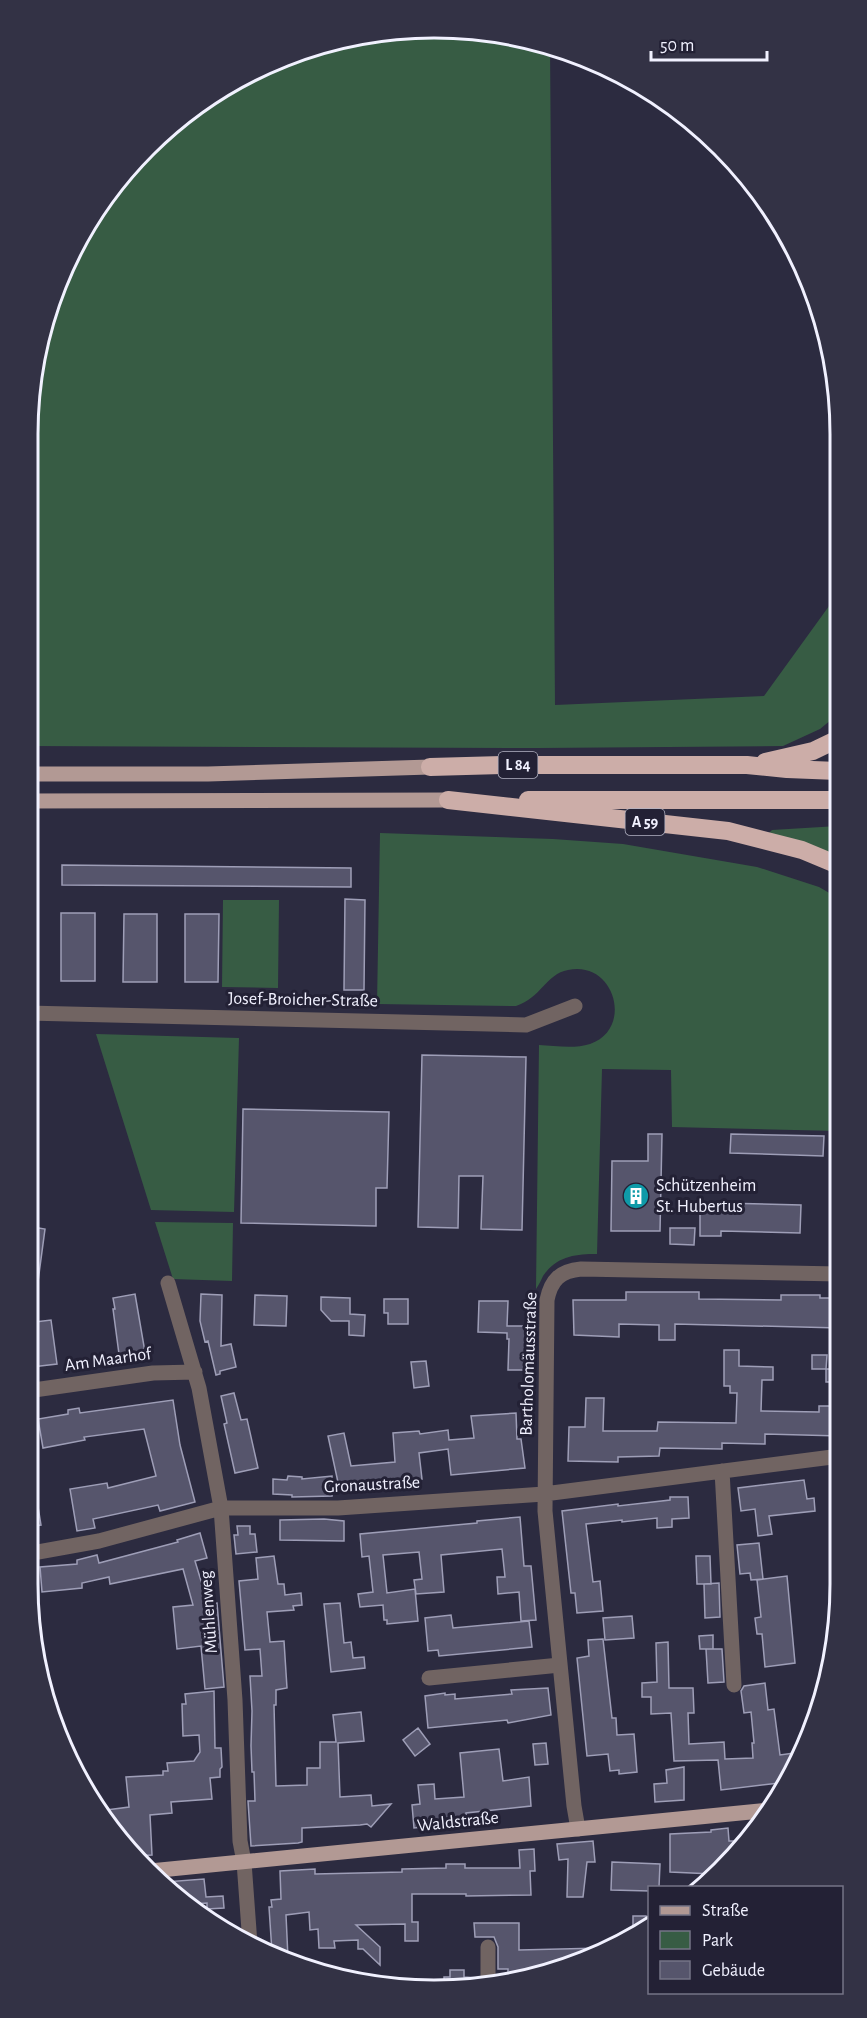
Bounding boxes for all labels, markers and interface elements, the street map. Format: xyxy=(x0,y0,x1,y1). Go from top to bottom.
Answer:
scale bar xyxy=(651,24,766,62)
text: 50 m xyxy=(660,37,694,55)
road number: L 84 xyxy=(498,752,538,778)
road number: A 59 xyxy=(626,809,664,835)
street label: Josef-Broicher-Straße xyxy=(228,990,378,1010)
place label: Schützenheim St. Hubertus xyxy=(656,1177,757,1216)
building icon: Schützenheim St. Hubertus xyxy=(621,1181,651,1211)
street label: Bartholomäusstraße xyxy=(517,1292,541,1436)
street label: Am Maarhof xyxy=(64,1345,154,1375)
street label: Gronaustraße xyxy=(323,1473,421,1497)
street label: Mühlenweg xyxy=(197,1570,221,1654)
street label: Waldstraße xyxy=(416,1809,500,1835)
legend xyxy=(648,1886,843,1994)
text: Straße xyxy=(702,1902,748,1920)
text: Park xyxy=(702,1932,734,1950)
text: Gebäude xyxy=(702,1962,765,1980)

